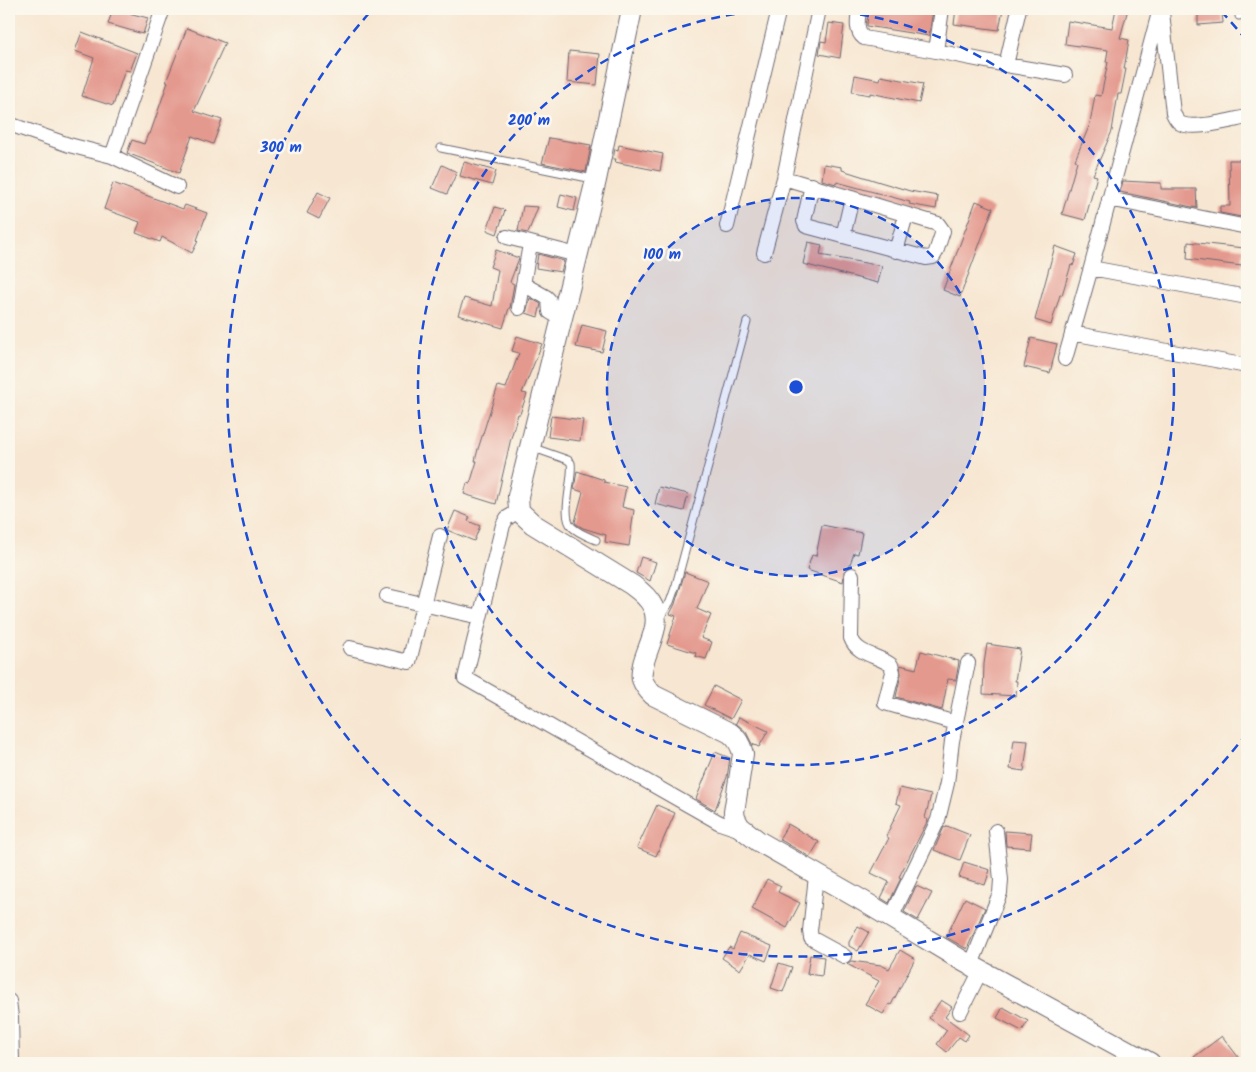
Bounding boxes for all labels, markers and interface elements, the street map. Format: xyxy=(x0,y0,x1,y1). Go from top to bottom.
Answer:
text: 200 m xyxy=(508,109,550,133)
text: 300 m xyxy=(259,136,302,160)
text: 100 m xyxy=(643,243,681,267)
centre of rings xyxy=(787,378,805,396)

